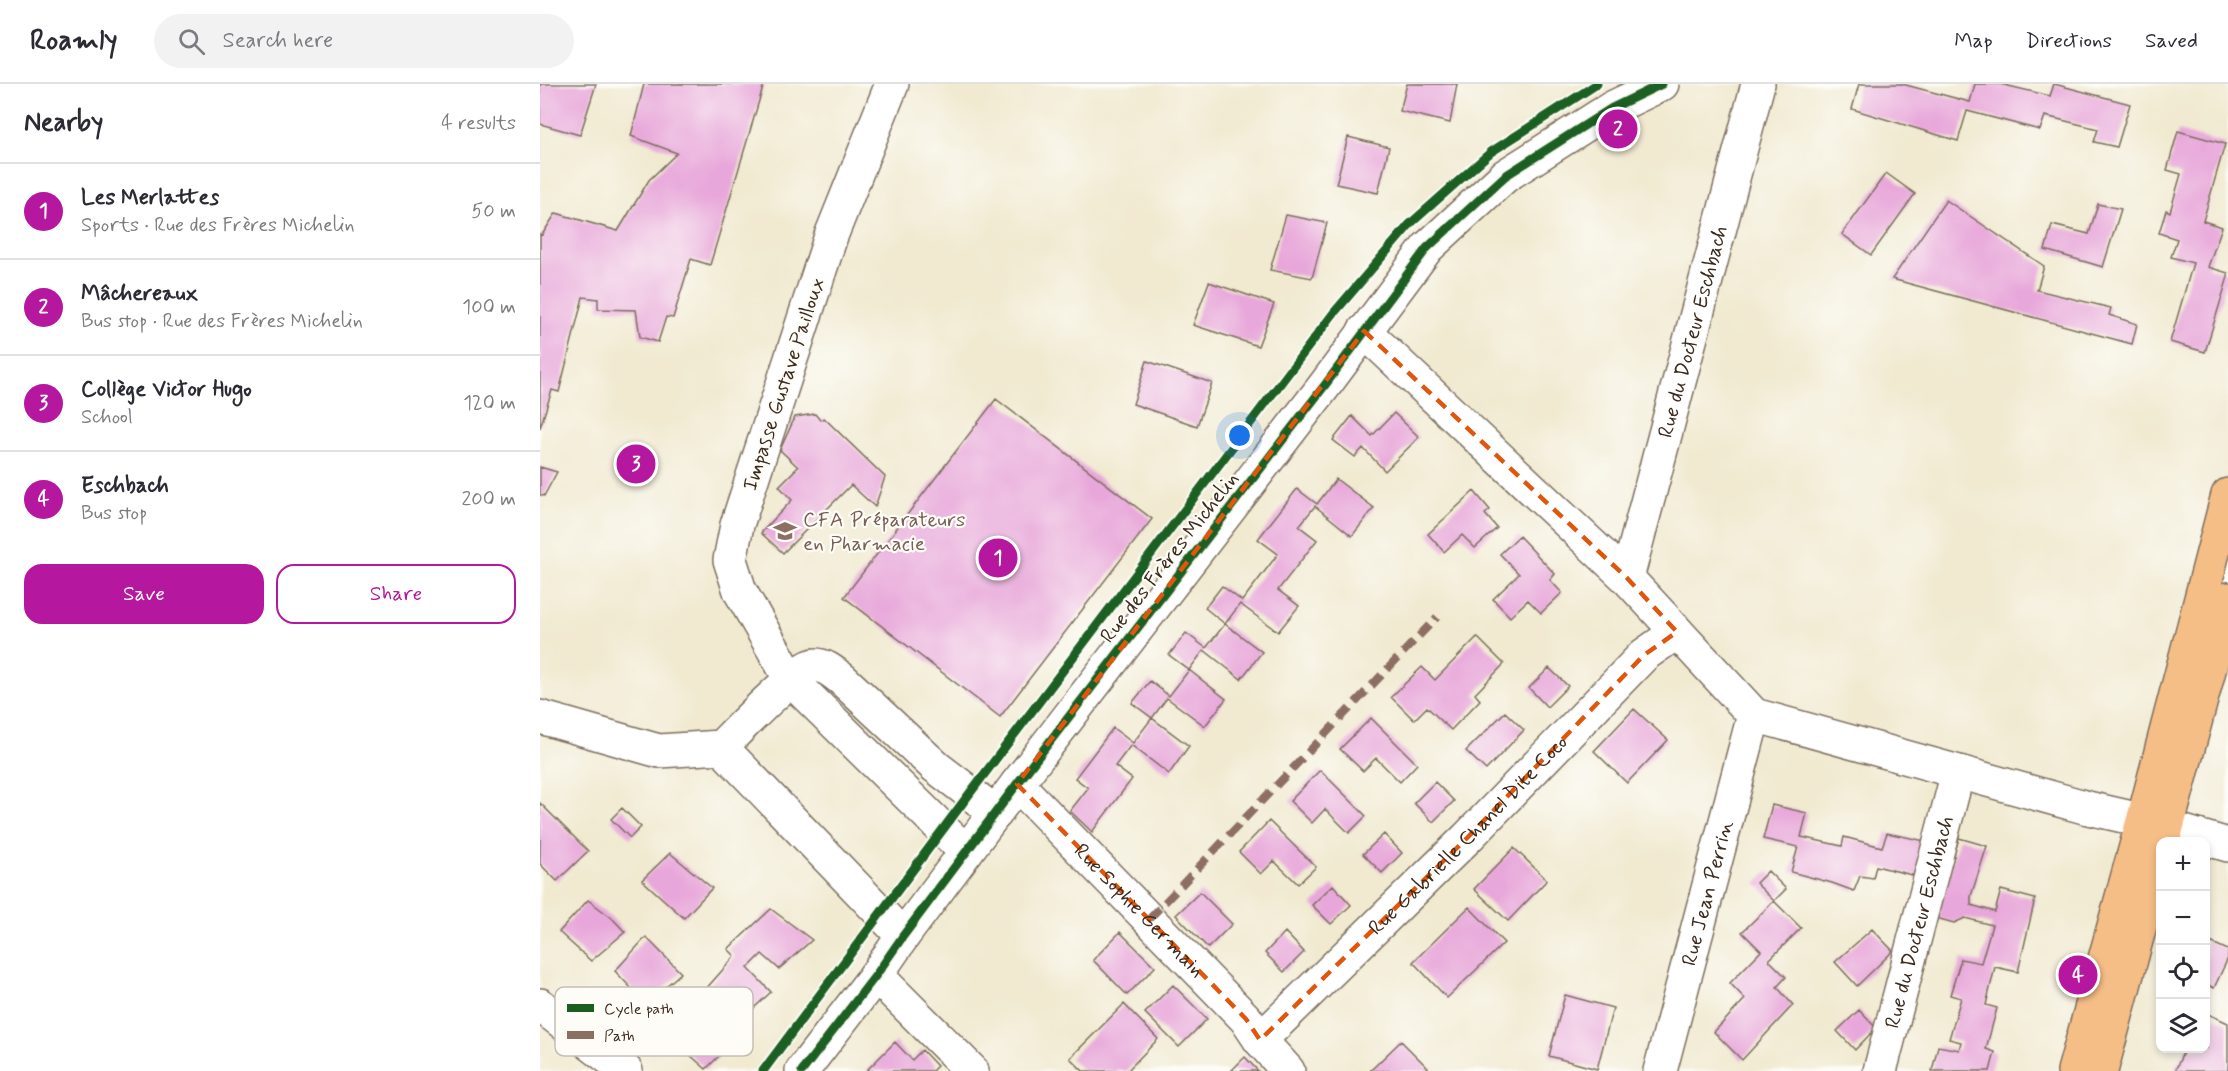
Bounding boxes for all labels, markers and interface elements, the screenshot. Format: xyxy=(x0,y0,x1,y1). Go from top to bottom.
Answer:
search box xyxy=(154,14,574,68)
text: Roamly xyxy=(30,23,118,60)
icon: search xyxy=(175,25,208,58)
text: Search here xyxy=(223,27,333,55)
text: Map xyxy=(1954,27,1993,55)
text: Directions xyxy=(2026,27,2112,55)
text: Saved xyxy=(2145,27,2198,55)
text: Nearby xyxy=(24,106,103,140)
pin: 2 xyxy=(1598,106,1638,152)
text: 4 results xyxy=(441,110,516,137)
text: Les Merlattes xyxy=(81,184,219,212)
text: 1 xyxy=(39,198,48,225)
text: 50 m xyxy=(471,198,516,225)
text: Sports · Rue des Frères Michelin xyxy=(81,212,355,239)
street label: Rue du Docteur Eschbach xyxy=(1652,222,1735,441)
street label: Impasse Gustave Pailloux xyxy=(736,274,832,494)
text: Mâchereaux xyxy=(81,280,198,308)
text: 2 xyxy=(39,294,48,321)
text: 100 m xyxy=(462,294,516,321)
text: Bus stop · Rue des Frères Michelin xyxy=(81,308,363,335)
text: Collège Victor Hugo xyxy=(81,376,252,404)
text: 3 xyxy=(39,390,48,417)
text: 120 m xyxy=(463,390,516,417)
text: School xyxy=(81,404,133,431)
your location xyxy=(1225,421,1254,450)
pin: 3 xyxy=(616,442,656,487)
street label: Rue des Frères Michelin xyxy=(1094,466,1246,649)
text: Eschbach xyxy=(81,472,169,500)
text: 4 xyxy=(38,486,49,513)
text: 200 m xyxy=(461,486,516,513)
text: Bus stop xyxy=(81,500,147,527)
place label: CFA Préparateurs en Pharmacie xyxy=(803,506,965,558)
school or university icon: CFA Préparateurs en Pharmacie xyxy=(772,518,798,544)
pin: 1 xyxy=(978,536,1018,580)
button: Save xyxy=(24,564,264,624)
button: Share xyxy=(276,564,516,624)
street label: Rue Gabrielle Chanel Dite Coco xyxy=(1363,729,1574,942)
street label: Rue du Docteur Eschbach xyxy=(1879,813,1961,1032)
street label: Rue Jean Perrin xyxy=(1675,817,1741,969)
map controls xyxy=(2156,837,2210,1053)
button: + xyxy=(2156,837,2210,891)
street label: Rue Sophie Germain xyxy=(1067,838,1211,984)
button: − xyxy=(2156,891,2210,945)
button: locate xyxy=(2156,945,2210,999)
pin: 4 xyxy=(2058,952,2098,998)
legend xyxy=(555,987,753,1056)
text: Cycle path xyxy=(604,999,674,1020)
button: layers xyxy=(2156,999,2210,1053)
text: Path xyxy=(604,1026,635,1047)

